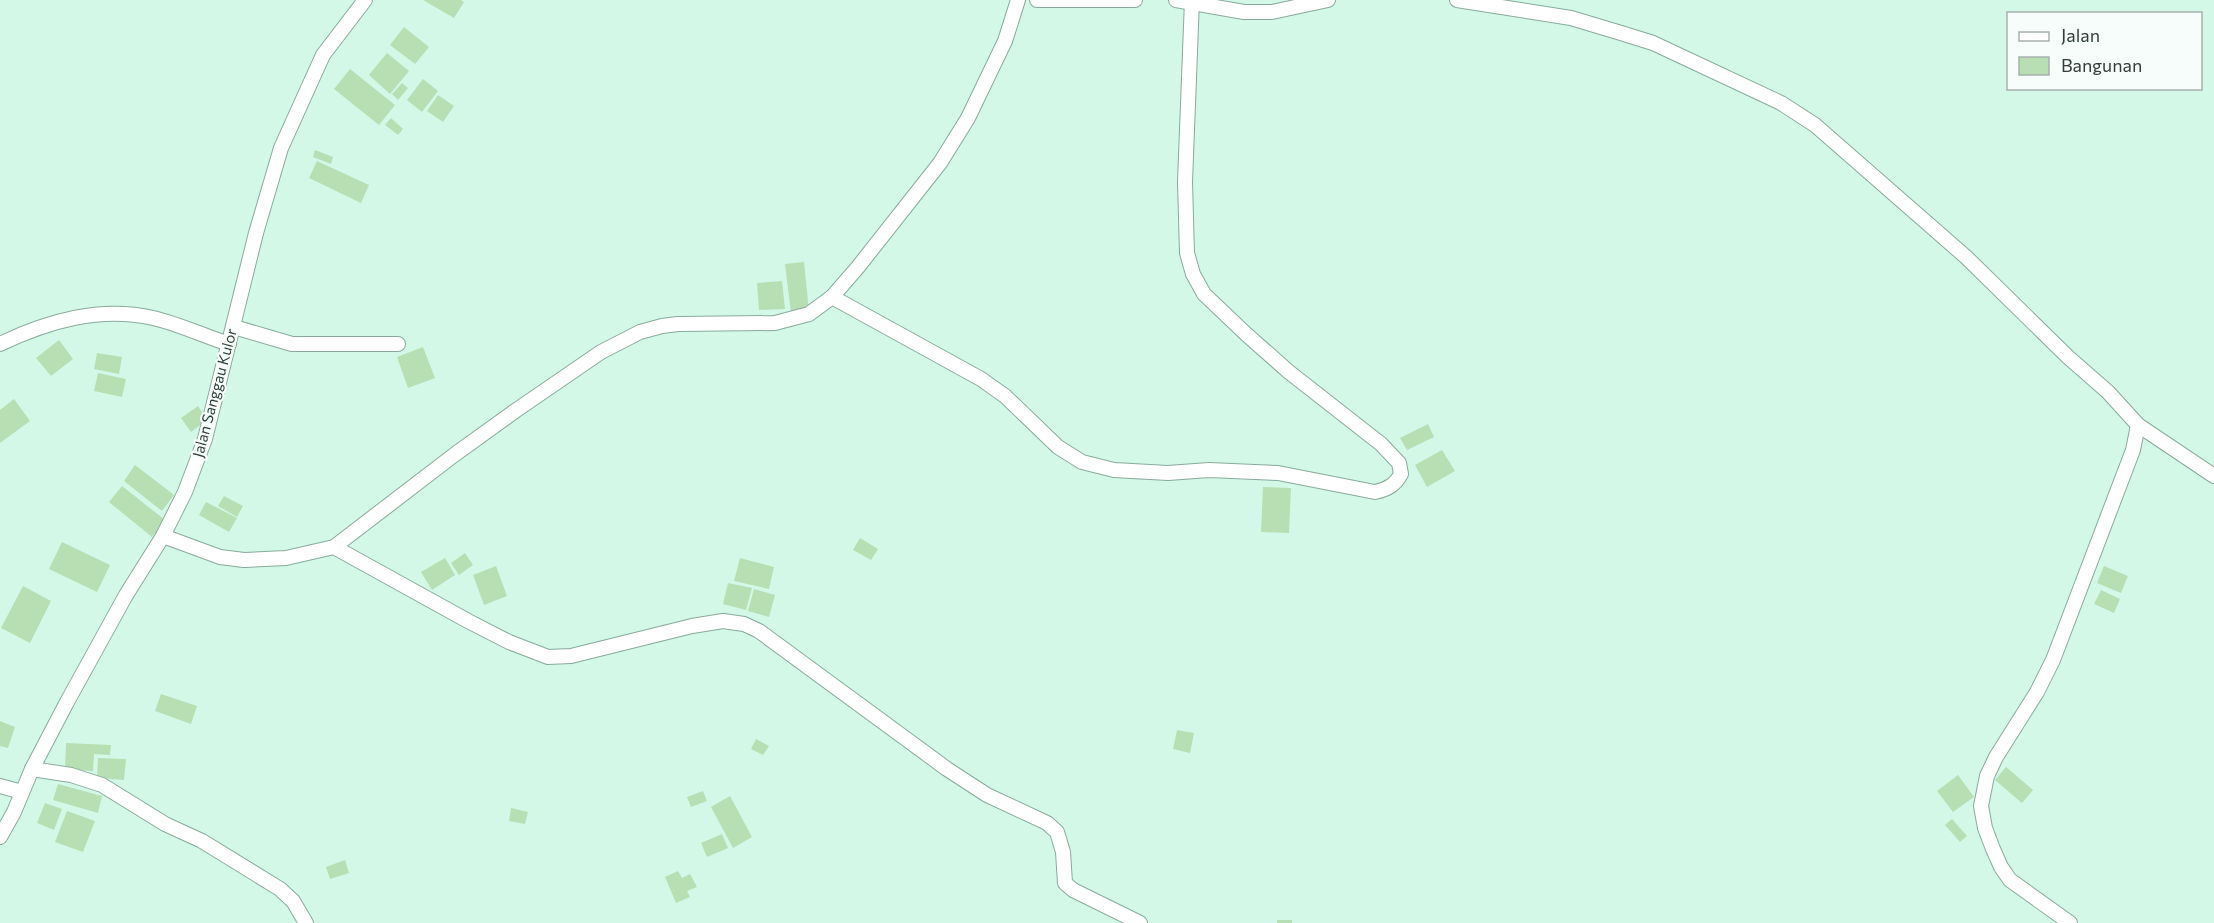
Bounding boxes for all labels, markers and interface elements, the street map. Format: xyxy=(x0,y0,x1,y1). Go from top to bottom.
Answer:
legend xyxy=(2007,12,2202,90)
text: Jalan xyxy=(2061,24,2100,46)
text: Bangunan xyxy=(2061,54,2142,76)
street label: Jalan Sanggau Kulor xyxy=(188,326,240,459)

